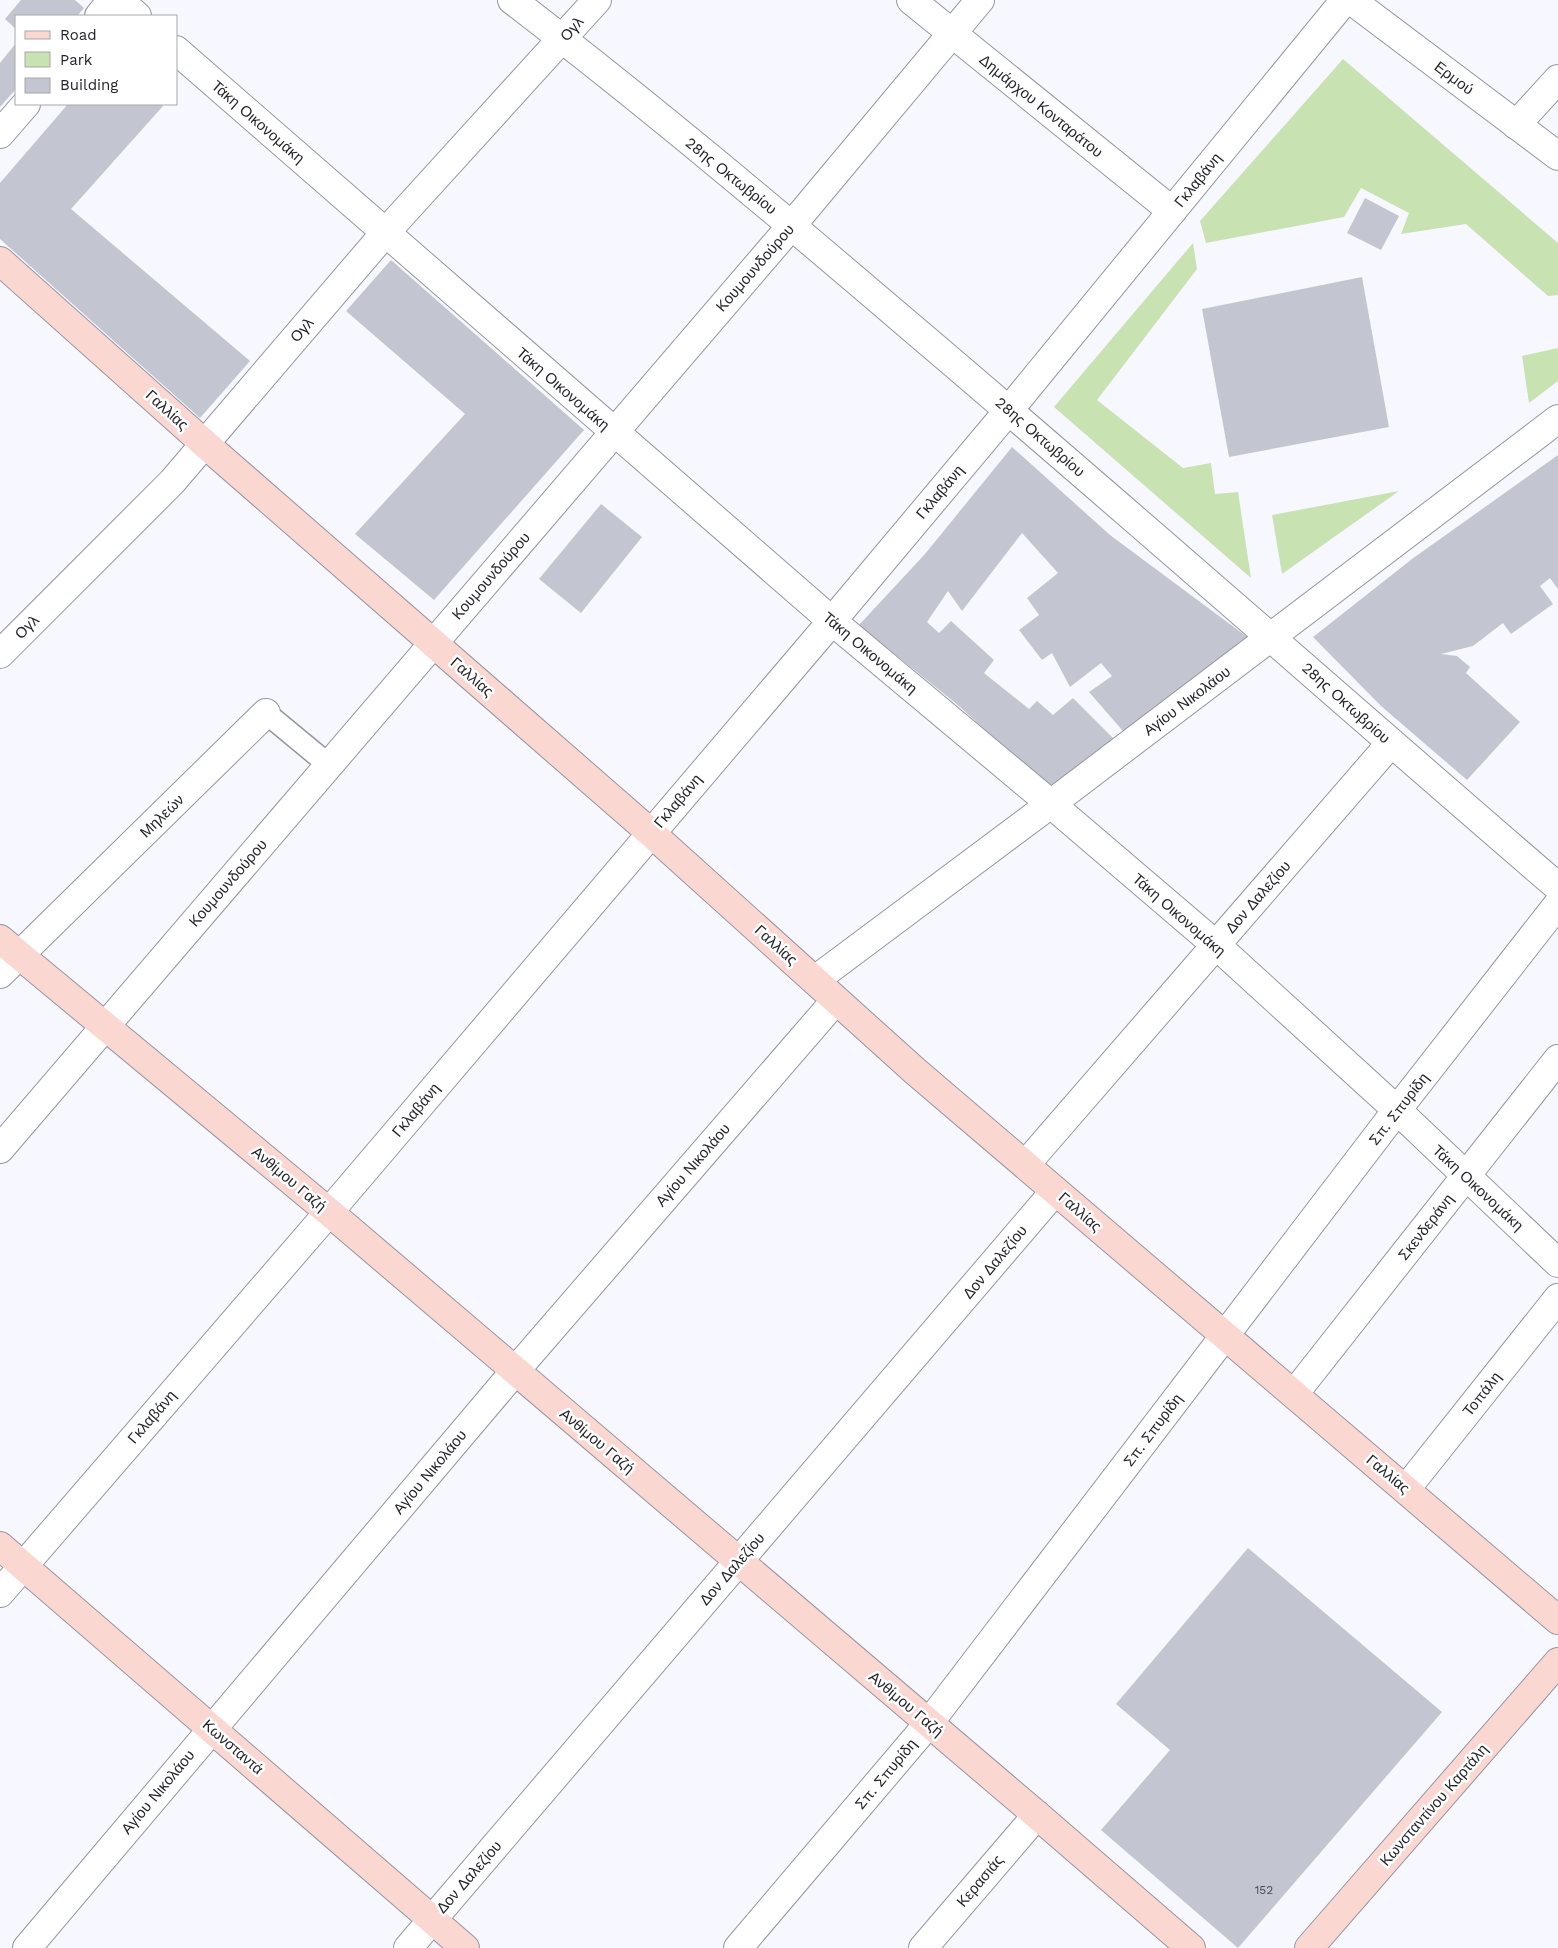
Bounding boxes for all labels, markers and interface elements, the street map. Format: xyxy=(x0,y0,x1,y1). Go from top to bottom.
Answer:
street label: Ογλ xyxy=(556,13,588,45)
legend xyxy=(15,15,178,105)
text: Road xyxy=(60,26,97,44)
text: Park xyxy=(60,51,93,69)
street label: Δημάρχου Κονταράτου xyxy=(976,51,1106,161)
street label: Ερμού xyxy=(1431,57,1477,99)
text: Building xyxy=(60,76,118,94)
street label: Τάκη Οικονομάκη xyxy=(208,77,308,167)
street label: 28ης Οκτωβρίου xyxy=(682,134,780,218)
street label: Γκλαβάνη xyxy=(1171,149,1225,211)
street label: Κουμουνδούρου xyxy=(712,221,798,315)
street label: Ογλ xyxy=(286,314,318,346)
street label: Τάκη Οικονομάκη xyxy=(513,344,613,434)
street label: Γαλλίας xyxy=(142,386,192,434)
street label: 28ης Οκτωβρίου xyxy=(992,393,1088,481)
street label: Γκλαβάνη xyxy=(912,461,968,523)
street label: Κουμουνδούρου xyxy=(448,529,534,623)
street label: Τάκη Οικονομάκη xyxy=(819,608,921,698)
street label: Ογλ xyxy=(11,611,43,643)
street label: Γαλλίας xyxy=(447,653,497,701)
street label: 28ης Οκτωβρίου xyxy=(1298,659,1394,747)
street label: Αγίου Νικολάου xyxy=(1140,662,1234,740)
street label: Γκλαβάνη xyxy=(650,770,706,832)
street label: Μηλεών xyxy=(136,791,188,841)
street label: Κουμουνδούρου xyxy=(185,836,271,930)
street label: Δον Δαλεζίου xyxy=(1222,857,1294,937)
street label: Τάκη Οικονομάκη xyxy=(1129,870,1229,960)
street label: Γαλλίας xyxy=(751,921,801,969)
street label: Σπ. Σπυρίδη xyxy=(1365,1069,1433,1149)
street label: Γκλαβάνη xyxy=(388,1079,444,1141)
street label: Αγίου Νικολάου xyxy=(652,1120,734,1210)
street label: Τάκη Οικονομάκη xyxy=(1429,1141,1527,1235)
street label: Ανθίμου Γαζή xyxy=(248,1143,330,1215)
street label: Γαλλίας xyxy=(1055,1188,1105,1236)
street label: Σκενδεράνη xyxy=(1395,1190,1457,1264)
street label: Δον Δαλεζίου xyxy=(959,1222,1031,1302)
street label: Τοπάλη xyxy=(1459,1368,1505,1420)
street label: Γκλαβάνη xyxy=(124,1387,180,1447)
street label: Σπ. Σπυρίδη xyxy=(1120,1390,1186,1470)
street label: Ανθίμου Γαζή xyxy=(556,1405,638,1477)
street label: Αγίου Νικολάου xyxy=(390,1426,470,1518)
street label: Γαλλίας xyxy=(1363,1451,1413,1497)
street label: Δον Δαλεζίου xyxy=(696,1529,768,1609)
street label: Ανθίμου Γαζή xyxy=(865,1668,947,1740)
street label: Κωνσταντά xyxy=(199,1716,267,1778)
street label: Σπ. Σπυρίδη xyxy=(851,1735,921,1813)
street label: Κωνσταντίνου Καρτάλη xyxy=(1376,1740,1492,1870)
street label: Αγίου Νικολάου xyxy=(118,1746,198,1838)
street label: Δον Δαλεζίου xyxy=(433,1837,505,1917)
street label: Κερασιάς xyxy=(953,1851,1007,1911)
house number: 152 xyxy=(1255,1883,1273,1897)

